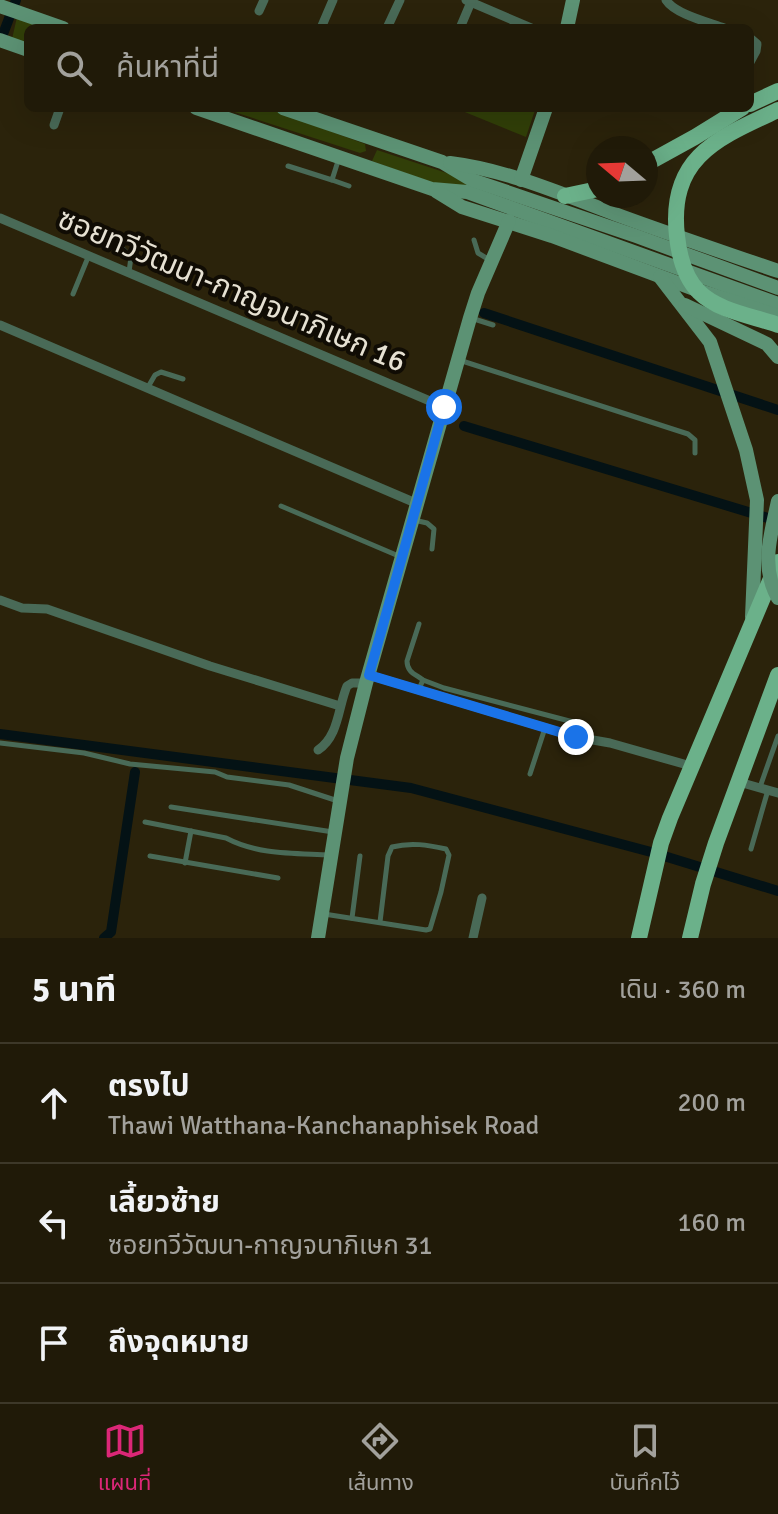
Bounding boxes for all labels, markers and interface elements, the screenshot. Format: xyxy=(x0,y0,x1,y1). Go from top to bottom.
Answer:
search box xyxy=(24,24,754,112)
icon: search xyxy=(52,46,96,90)
text: ค้นหาที่นี่ xyxy=(116,49,219,86)
north arrow xyxy=(586,136,658,208)
street label: ซอยทวีวัฒนา-กาญจนาภิเษก 16 xyxy=(52,200,411,381)
route start xyxy=(426,389,462,425)
route end xyxy=(558,719,594,755)
text: 5 นาที xyxy=(32,969,117,1011)
text: เดิน · 360 m xyxy=(619,974,746,1006)
text: ตรงไป xyxy=(108,1068,190,1105)
icon: ahead xyxy=(32,1081,76,1125)
text: 200 m xyxy=(677,1087,746,1119)
text: Thawi Watthana-Kanchanaphisek Road xyxy=(108,1110,539,1142)
text: เลี้ยวซ้าย xyxy=(108,1184,220,1221)
icon: left xyxy=(32,1201,76,1245)
text: 160 m xyxy=(677,1207,746,1239)
text: ซอยทวีวัฒนา-กาญจนาภิเษก 31 xyxy=(108,1230,433,1262)
icon: arrive xyxy=(32,1321,76,1365)
text: ถึงจุดหมาย xyxy=(108,1324,249,1361)
tab: แผนที่ xyxy=(98,1419,152,1500)
tab: เส้นทาง xyxy=(347,1419,414,1500)
tab: บันทึกไว้ xyxy=(609,1419,680,1500)

